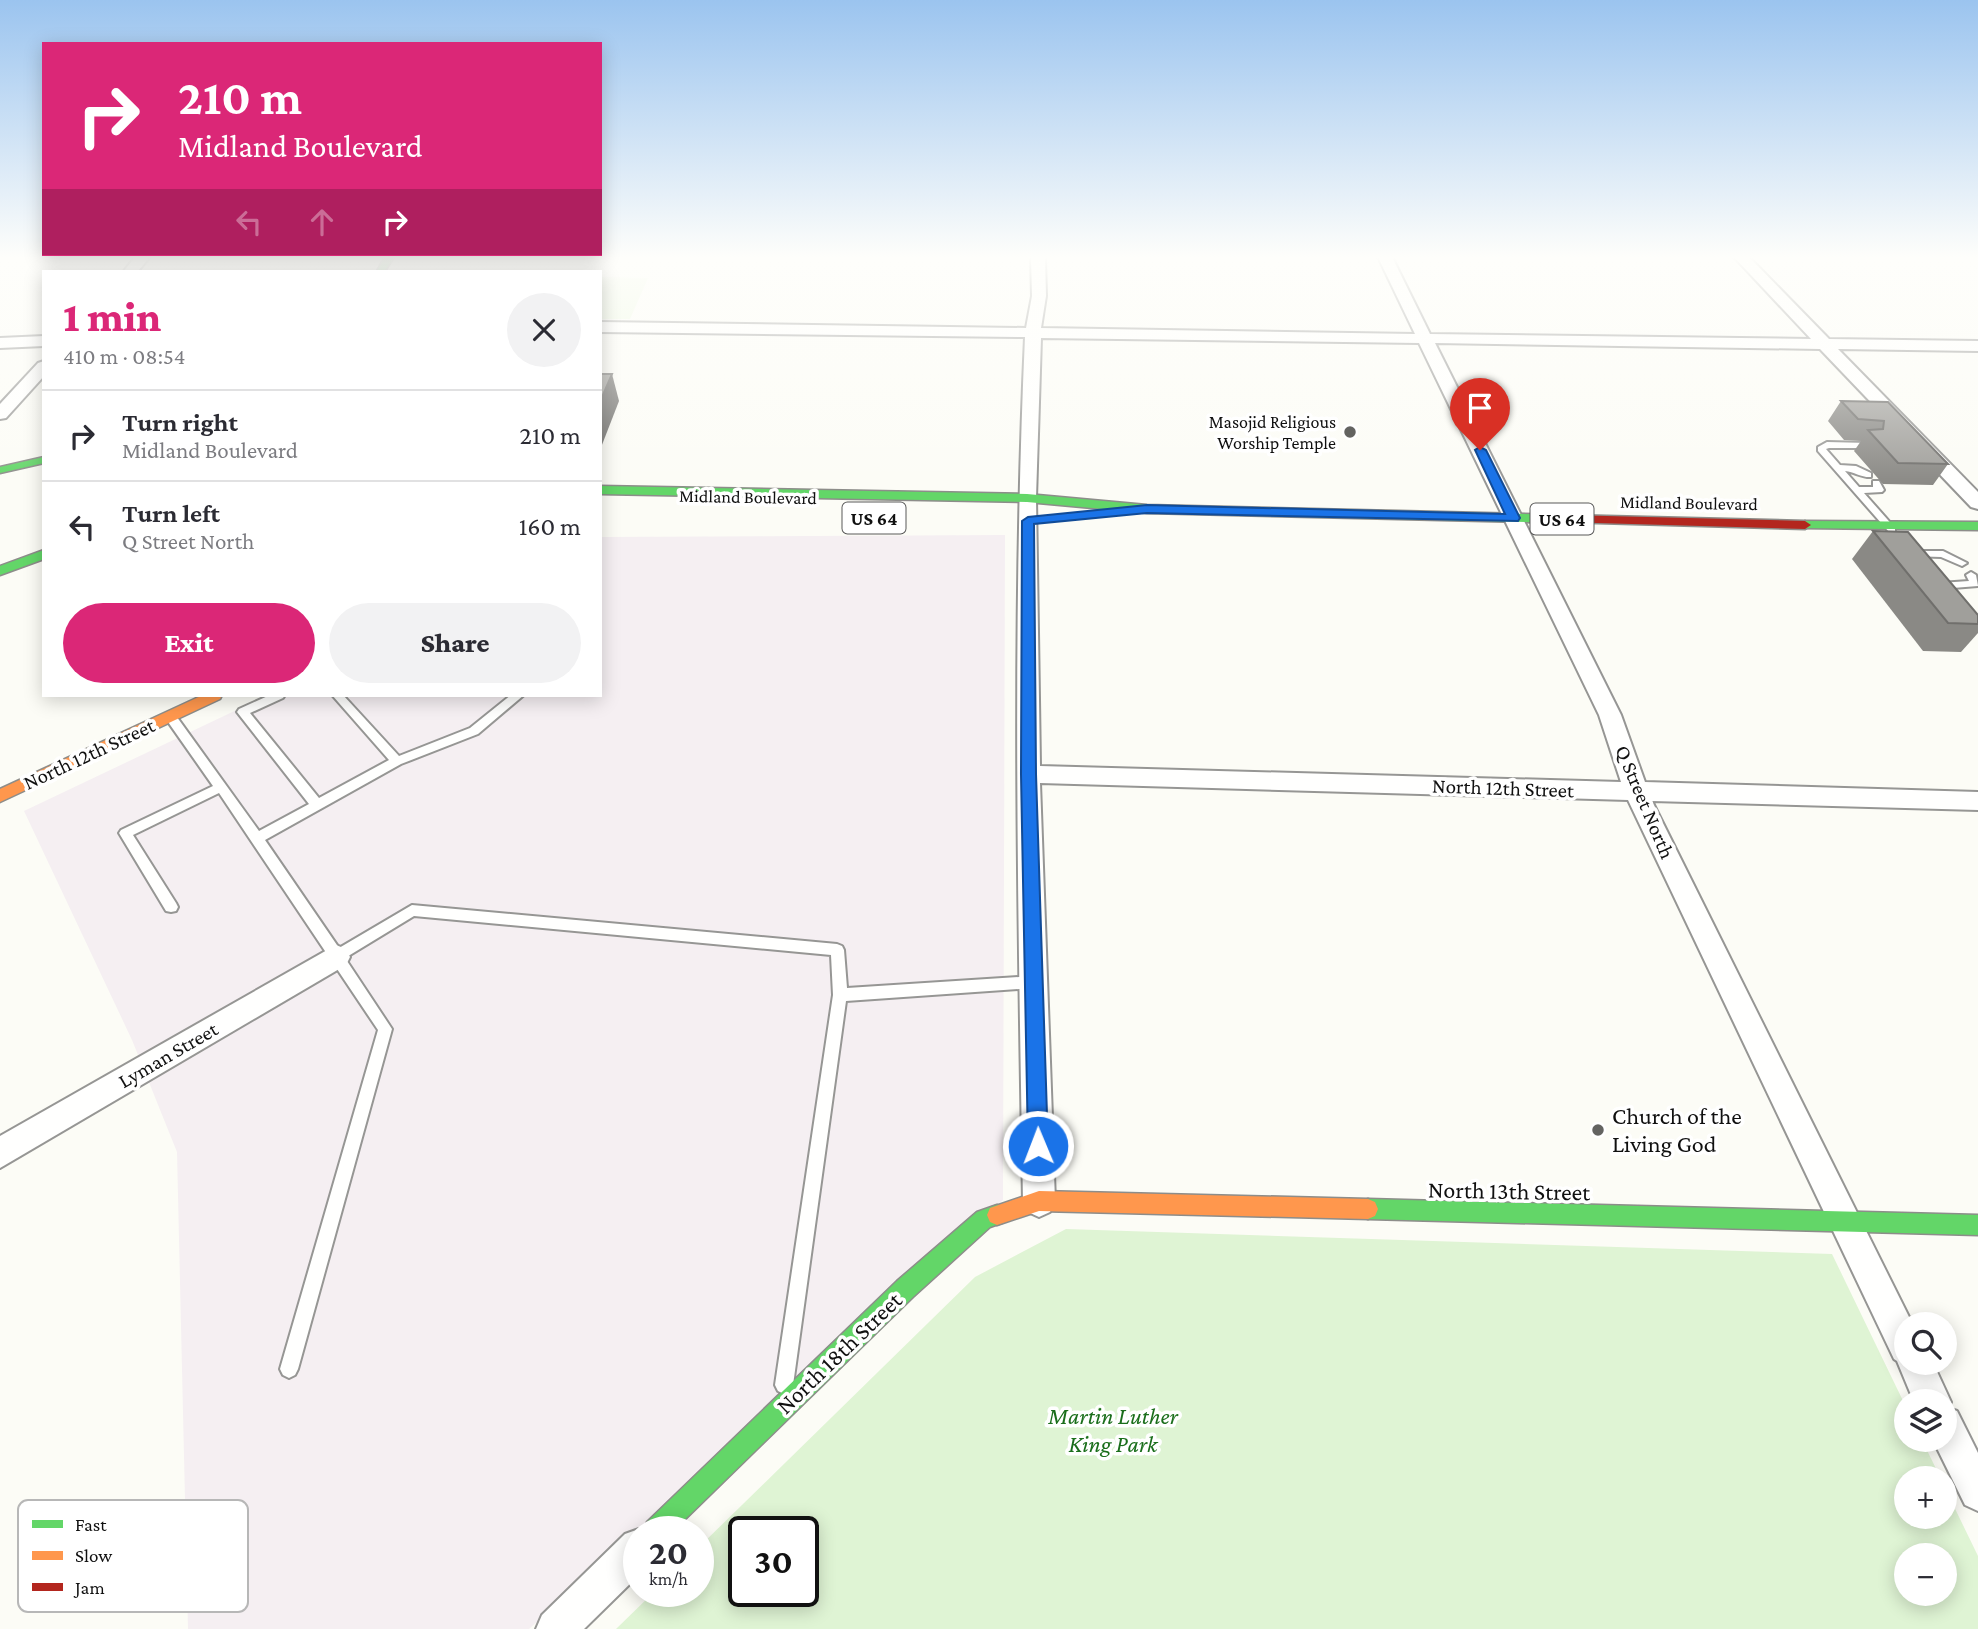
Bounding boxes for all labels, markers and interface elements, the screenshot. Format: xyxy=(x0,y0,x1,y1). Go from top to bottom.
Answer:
icon: right xyxy=(63,70,154,161)
text: 210 m xyxy=(178,70,302,125)
text: Midland Boulevard xyxy=(178,128,423,164)
icon: left xyxy=(230,203,268,241)
icon: ahead xyxy=(303,203,341,241)
icon: right xyxy=(376,203,414,241)
text: 1 min xyxy=(63,293,161,340)
button: close xyxy=(507,293,581,367)
text: 410 m · 08:54 xyxy=(63,343,186,369)
pin xyxy=(1450,378,1510,450)
icon: arrive xyxy=(1461,389,1499,427)
text: Turn right xyxy=(122,408,238,437)
place label: Masojid Religious Worship Temple xyxy=(1209,412,1336,453)
icon: right xyxy=(63,417,101,455)
text: 210 m xyxy=(520,421,581,450)
marker: Masojid Religious Worship Temple xyxy=(1342,424,1358,440)
text: Midland Boulevard xyxy=(122,437,298,463)
street label: Midland Boulevard xyxy=(679,486,817,508)
street label: Midland Boulevard xyxy=(1620,492,1758,514)
text: Turn left xyxy=(122,499,220,528)
road number: US 64 xyxy=(842,503,906,534)
road number: US 64 xyxy=(1530,504,1594,534)
icon: left xyxy=(63,508,101,546)
text: 160 m xyxy=(519,512,581,541)
text: Q Street North xyxy=(122,528,254,554)
button: Exit xyxy=(63,603,315,683)
button: Share xyxy=(329,603,581,683)
street label: North 12th Street xyxy=(20,713,159,795)
street label: Q Street North xyxy=(1610,742,1680,862)
street label: North 12th Street xyxy=(1432,774,1575,803)
street label: Lyman Street xyxy=(114,1016,223,1093)
place label: Church of the Living God xyxy=(1612,1102,1742,1157)
position arrow xyxy=(1001,1109,1075,1183)
marker: Church of the Living God xyxy=(1590,1122,1606,1138)
street label: North 13th Street xyxy=(1428,1176,1591,1205)
street label: North 18th Street xyxy=(770,1285,908,1419)
map controls xyxy=(1894,1312,1957,1606)
button: search xyxy=(1894,1312,1957,1375)
button: layers xyxy=(1894,1389,1957,1452)
park label: Martin Luther King Park xyxy=(1047,1402,1179,1457)
button: + xyxy=(1894,1466,1957,1529)
legend xyxy=(18,1500,248,1612)
text: Fast xyxy=(75,1514,107,1535)
speed limit sign: 30 xyxy=(728,1516,819,1607)
text: 20 xyxy=(649,1533,688,1572)
button: − xyxy=(1894,1543,1957,1606)
text: Slow xyxy=(75,1545,112,1566)
text: km/h xyxy=(649,1569,688,1589)
text: Jam xyxy=(73,1577,105,1598)

